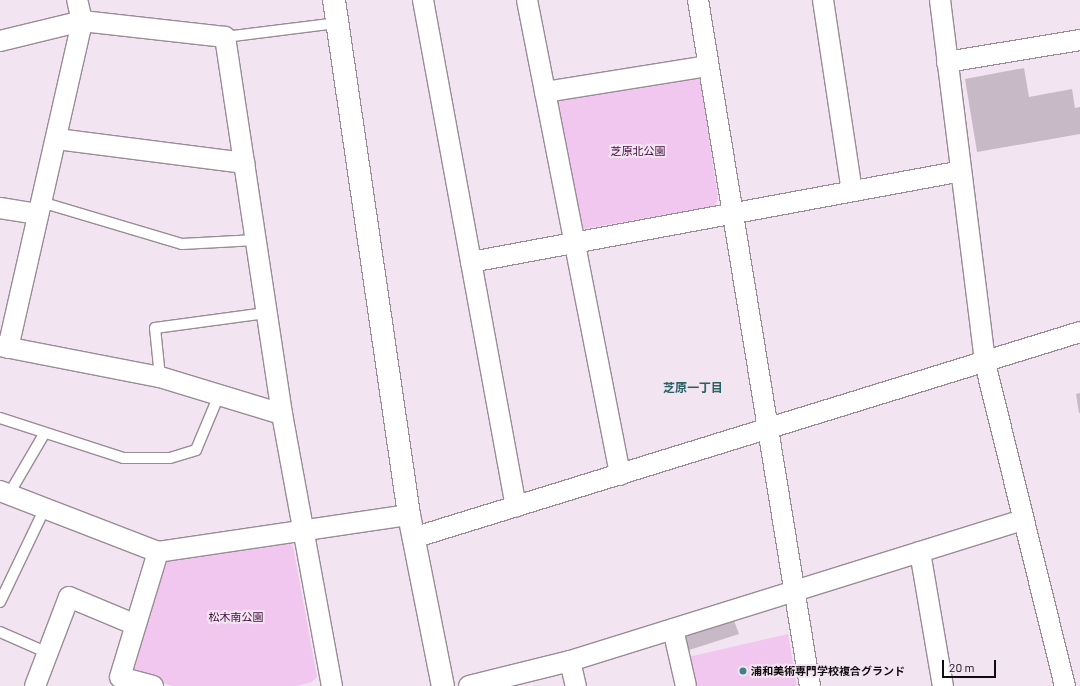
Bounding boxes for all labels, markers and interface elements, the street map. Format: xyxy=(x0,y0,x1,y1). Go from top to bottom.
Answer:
park label: 芝原北公園 xyxy=(611,144,665,158)
district label: 芝原一丁目 xyxy=(663,381,723,395)
park label: 松木南公園 xyxy=(209,610,263,624)
scale bar xyxy=(944,652,998,678)
text: 20 m xyxy=(949,660,975,674)
place label: 浦和美術専門学校複合グランド xyxy=(751,664,905,678)
marker: 浦和美術専門学校複合グランド xyxy=(738,666,748,676)

